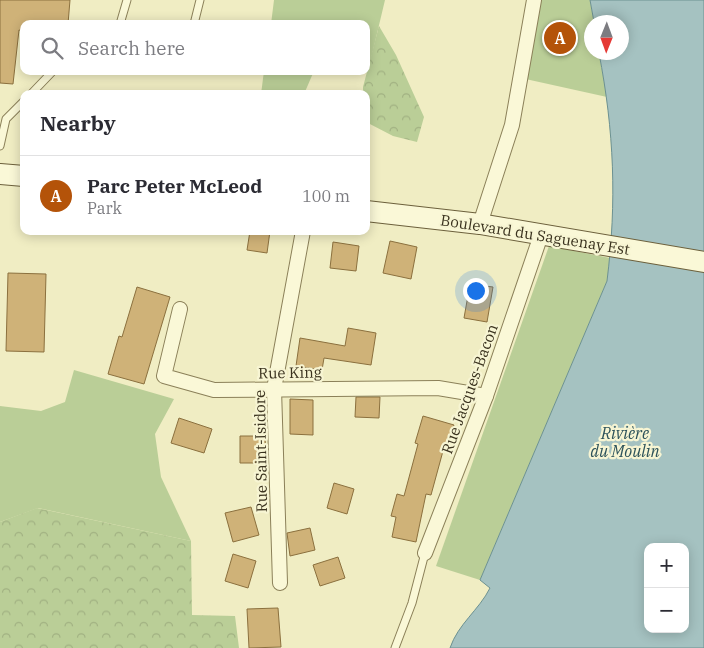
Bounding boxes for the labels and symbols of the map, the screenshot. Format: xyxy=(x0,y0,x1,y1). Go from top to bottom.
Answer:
north arrow xyxy=(584,15,629,60)
pin: A xyxy=(544,19,576,57)
street label: Boulevard du Saguenay Est xyxy=(439,210,631,259)
your location xyxy=(463,278,489,304)
street label: Rue Jacques-Bacon xyxy=(437,321,502,456)
street label: Rue King xyxy=(258,362,322,383)
street label: Rue Saint-Isidore xyxy=(250,390,271,512)
water label: Rivière du Moulin xyxy=(590,423,660,461)

